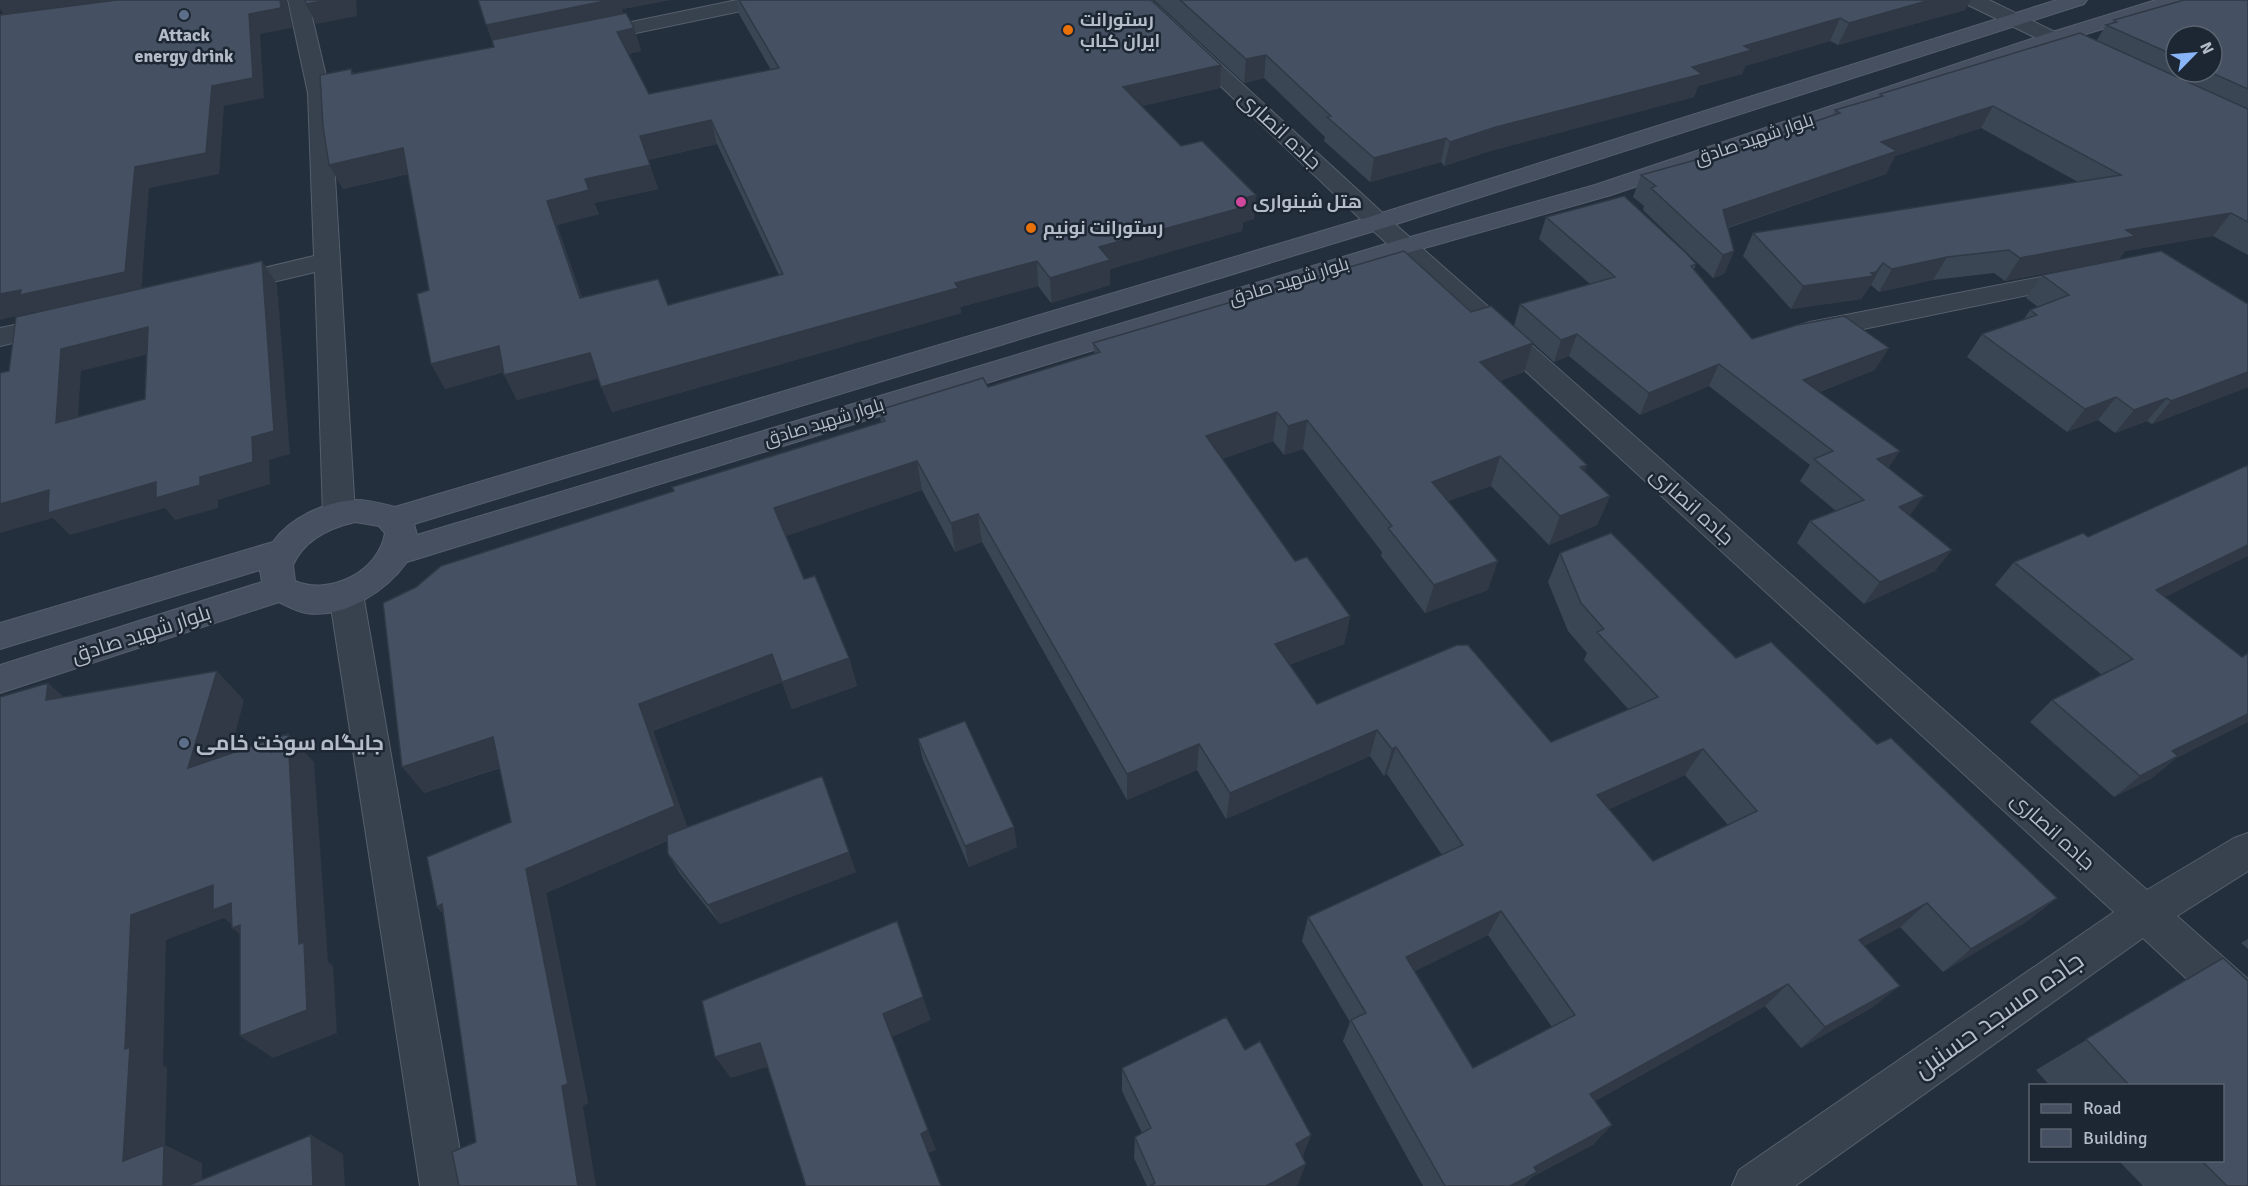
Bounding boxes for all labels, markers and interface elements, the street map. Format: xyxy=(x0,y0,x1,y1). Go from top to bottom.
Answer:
marker: Attack energy drink xyxy=(177,8,191,22)
place label: رستورانت ایران کباب xyxy=(1080,9,1160,52)
marker: رستورانت ایران کباب xyxy=(1061,23,1075,37)
place label: Attack energy drink xyxy=(134,24,234,67)
north arrow xyxy=(2164,24,2224,84)
text: N xyxy=(2195,39,2218,57)
street label: جاده انصاری xyxy=(1233,85,1327,175)
street label: بلوار شهید صادق xyxy=(1692,108,1817,171)
place label: هتل شینواری xyxy=(1253,191,1362,213)
marker: هتل شینواری xyxy=(1234,195,1248,209)
place label: رستورانت نونیم xyxy=(1043,217,1163,240)
marker: رستورانت نونیم xyxy=(1024,221,1038,235)
street label: بلوار شهید صادق xyxy=(1226,252,1352,311)
street label: بلوار شهید صادق xyxy=(761,393,887,452)
street label: جاده انصاری xyxy=(1644,461,1740,551)
street label: بلوار شهید صادق xyxy=(68,599,214,669)
place label: جایگاه سوخت خامی xyxy=(196,730,384,756)
marker: جایگاه سوخت خامی xyxy=(177,736,191,750)
street label: جاده انصاری xyxy=(2005,786,2101,876)
street label: جاده مسجد حسنین xyxy=(1908,944,2090,1086)
legend xyxy=(2029,1084,2224,1162)
text: Road xyxy=(2083,1097,2122,1119)
text: Building xyxy=(2083,1127,2147,1149)

